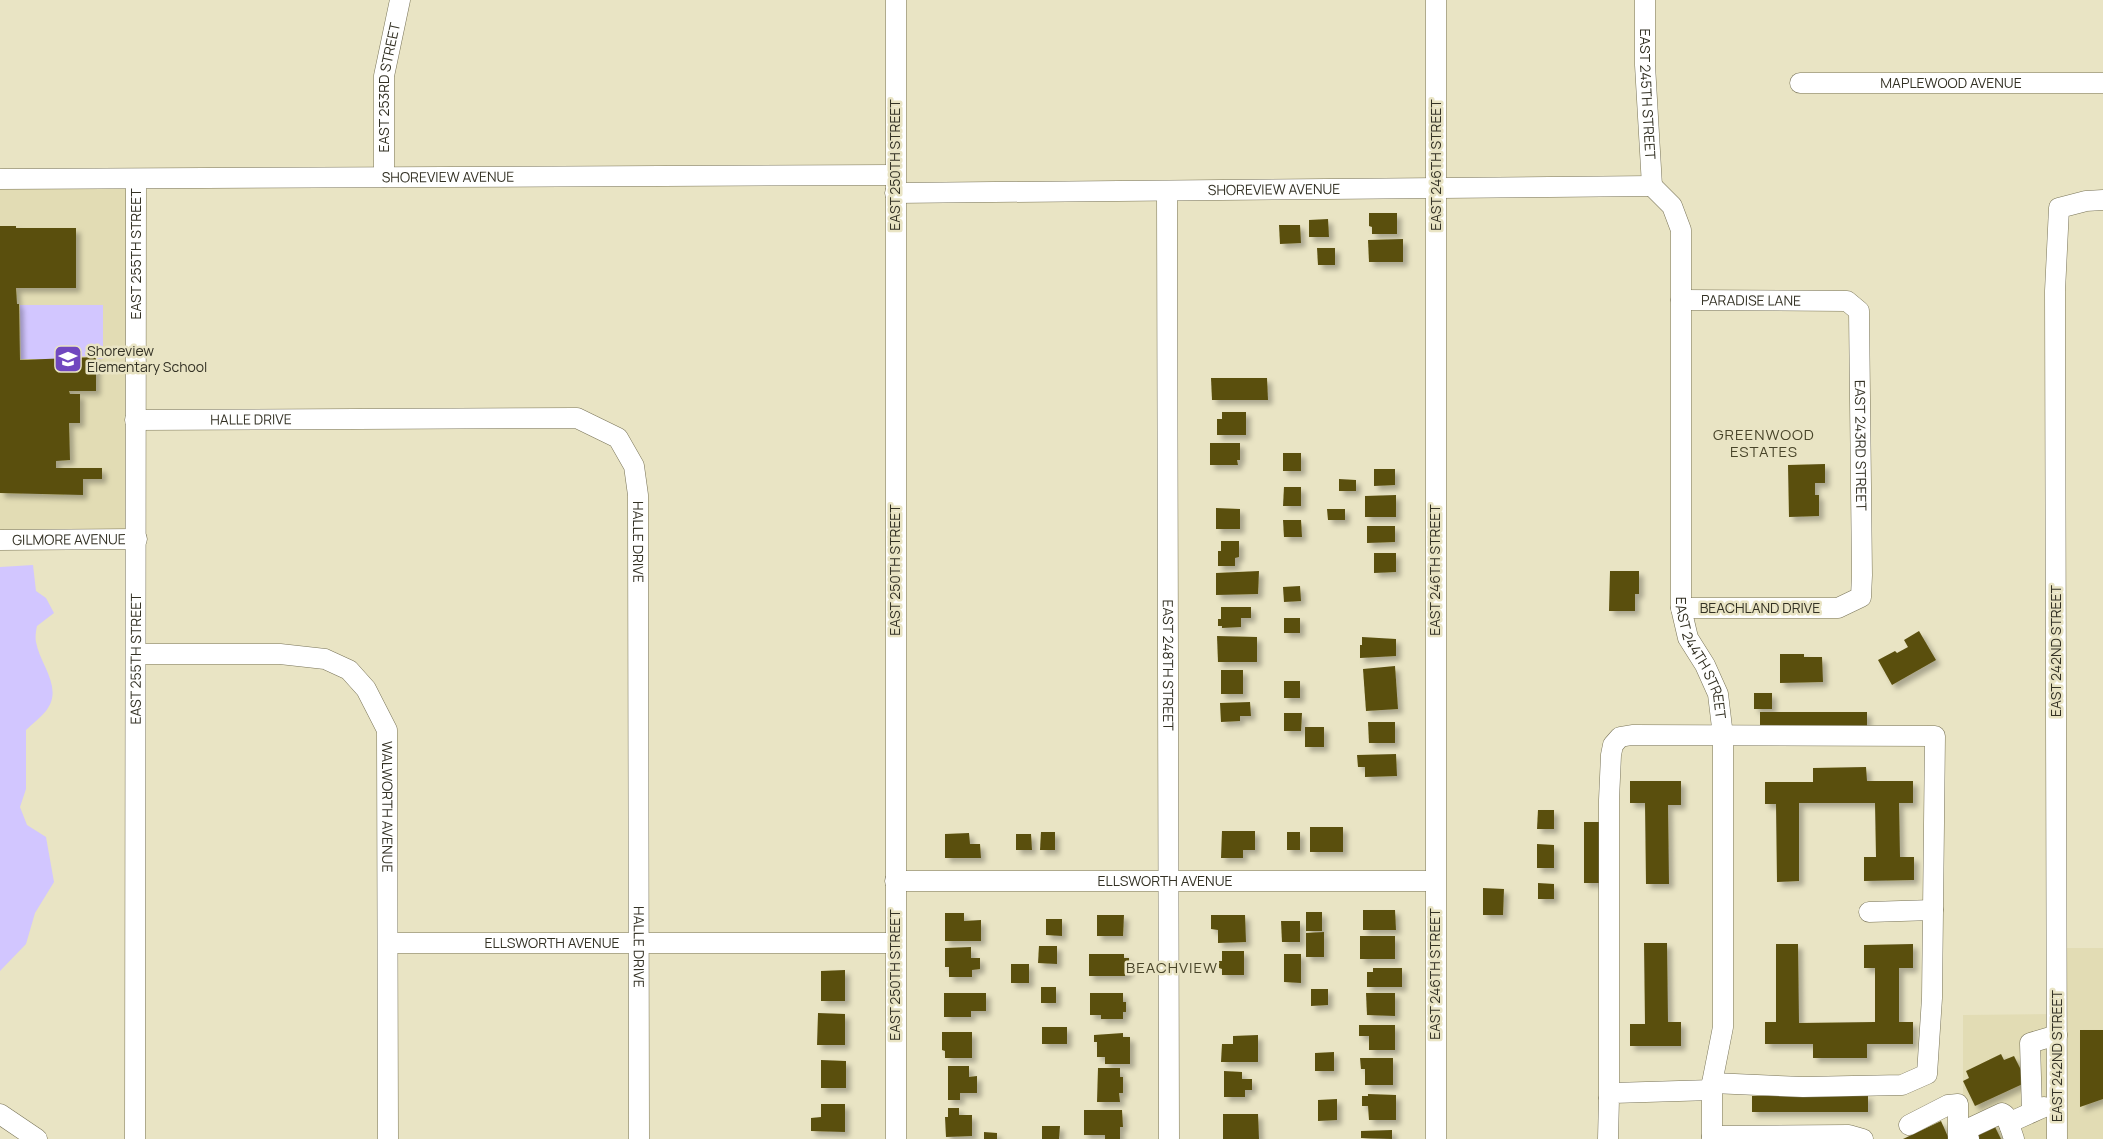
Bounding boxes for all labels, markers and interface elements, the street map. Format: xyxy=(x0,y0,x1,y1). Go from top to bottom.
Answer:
street label: EAST 253RD STREET xyxy=(374,20,404,152)
street label: EAST 245TH STREET xyxy=(1636,29,1660,160)
street label: MAPLEWOOD AVENUE xyxy=(1880,73,2022,92)
street label: EAST 250TH STREET xyxy=(885,99,904,231)
street label: EAST 246TH STREET xyxy=(1426,99,1445,231)
street label: SHOREVIEW AVENUE xyxy=(382,167,514,186)
street label: SHOREVIEW AVENUE xyxy=(1208,179,1340,199)
street label: EAST 255TH STREET xyxy=(126,188,145,320)
street label: PARADISE LANE xyxy=(1701,290,1801,310)
place label: Shoreview Elementary School xyxy=(87,341,207,376)
school or university icon: Shoreview Elementary School xyxy=(53,344,83,374)
street label: EAST 243RD STREET xyxy=(1851,380,1871,512)
street label: HALLE DRIVE xyxy=(210,409,292,429)
district label: GREENWOOD ESTATES xyxy=(1713,424,1815,462)
street label: HALLE DRIVE xyxy=(629,501,648,583)
street label: EAST 250TH STREET xyxy=(885,504,904,636)
street label: EAST 246TH STREET xyxy=(1425,504,1444,636)
street label: GILMORE AVENUE xyxy=(12,529,126,549)
street label: EAST 242ND STREET xyxy=(2046,584,2065,717)
street label: EAST 255TH STREET xyxy=(126,593,145,725)
street label: EAST 244TH STREET xyxy=(1672,597,1731,720)
street label: BEACHLAND DRIVE xyxy=(1700,598,1820,617)
street label: EAST 248TH STREET xyxy=(1159,599,1178,731)
street label: WALWORTH AVENUE xyxy=(378,741,397,872)
street label: ELLSWORTH AVENUE xyxy=(1098,871,1232,890)
street label: HALLE DRIVE xyxy=(630,906,649,988)
street label: EAST 246TH STREET xyxy=(1425,908,1444,1040)
street label: EAST 250TH STREET xyxy=(885,909,904,1041)
street label: ELLSWORTH AVENUE xyxy=(485,933,619,952)
district label: BEACHVIEW xyxy=(1126,957,1218,978)
street label: EAST 242ND STREET xyxy=(2047,989,2066,1122)

